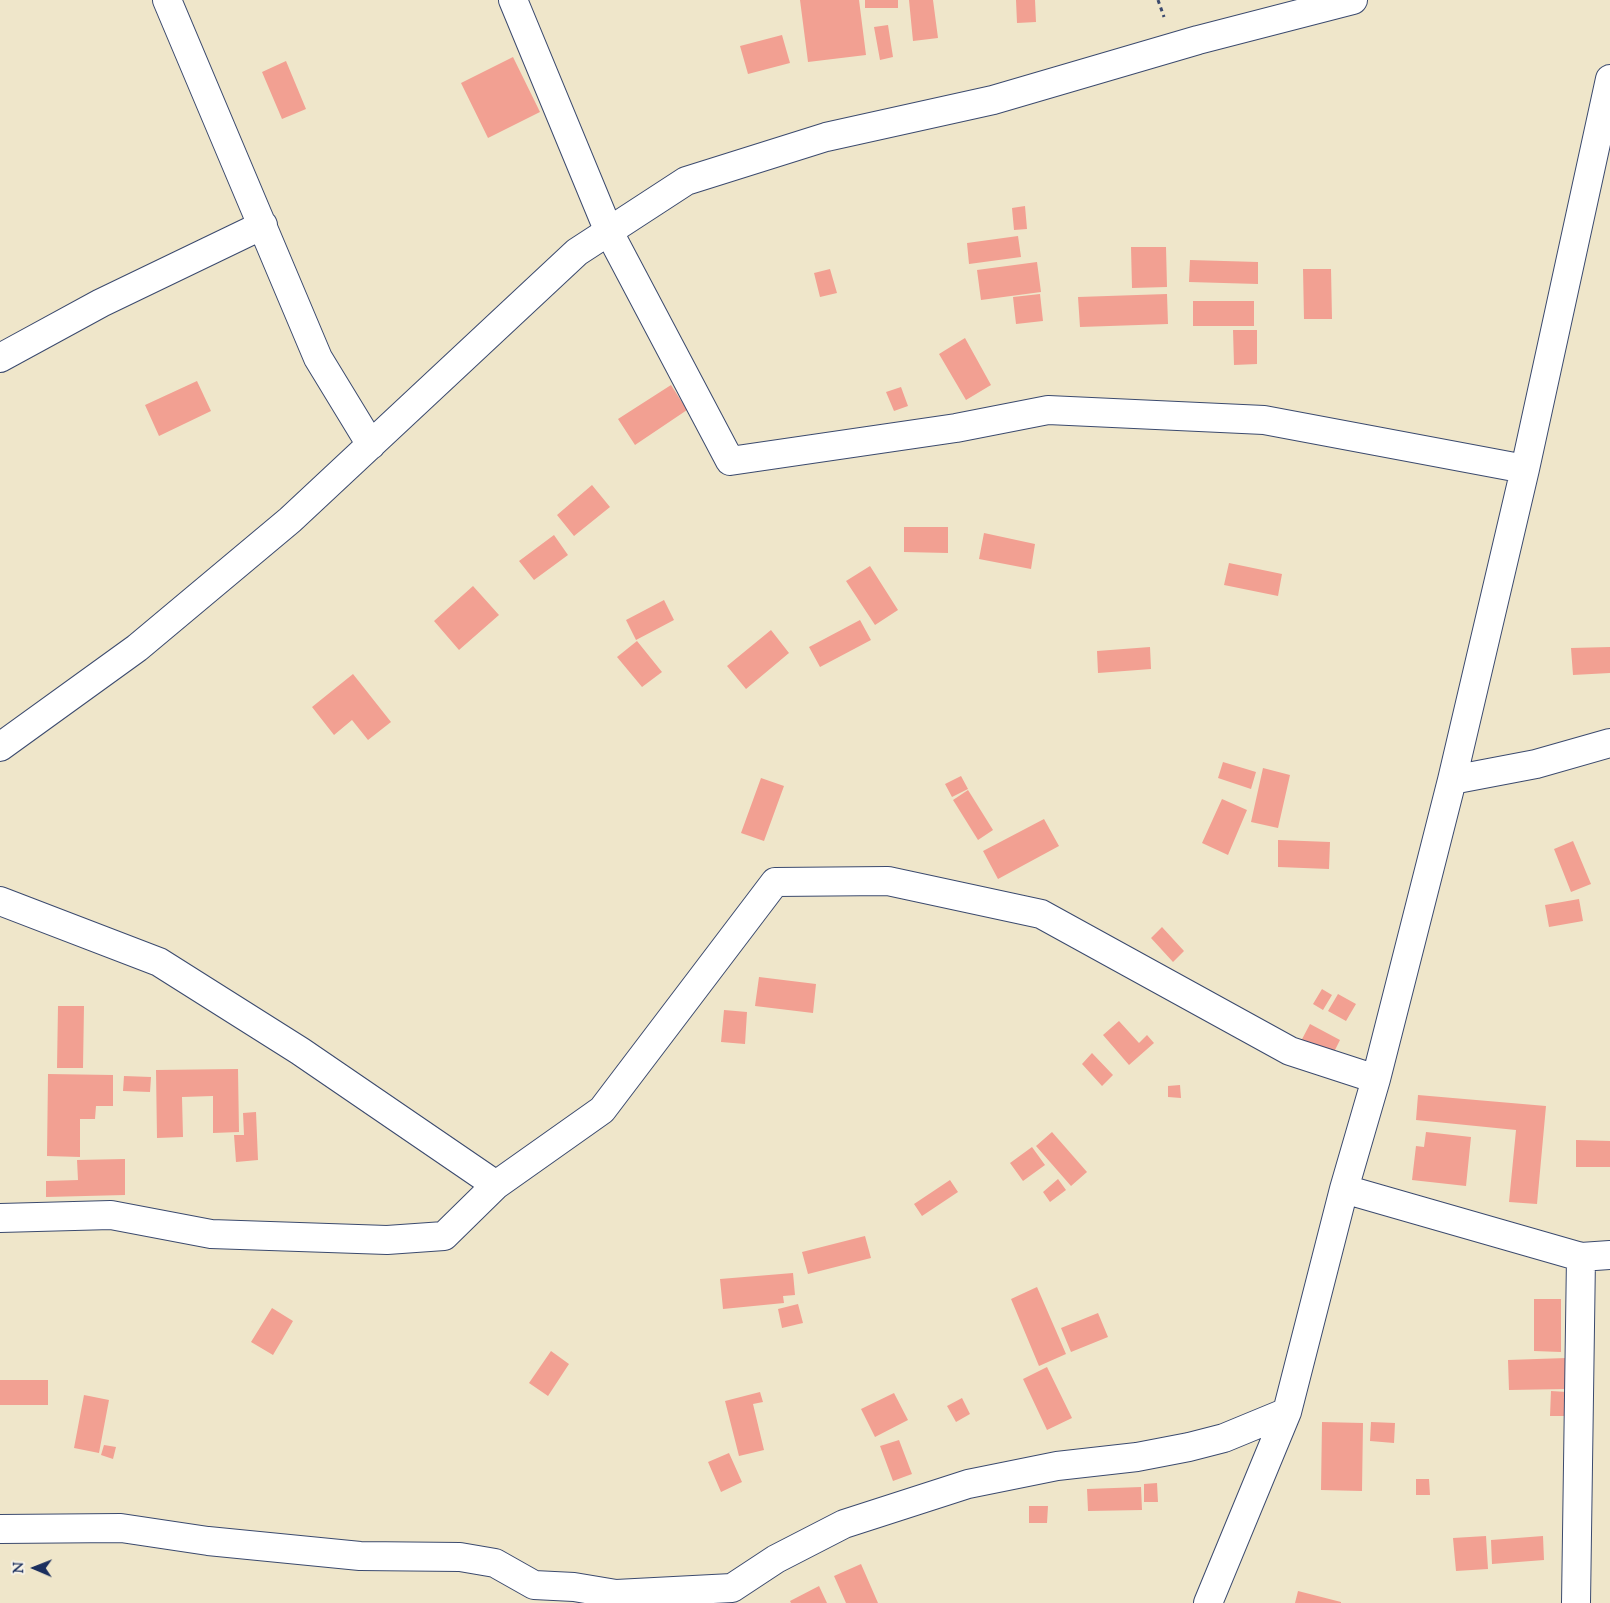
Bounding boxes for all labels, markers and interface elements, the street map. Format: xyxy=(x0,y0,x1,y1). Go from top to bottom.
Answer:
north arrow xyxy=(10,1543,60,1593)
text: N xyxy=(10,1562,30,1574)

